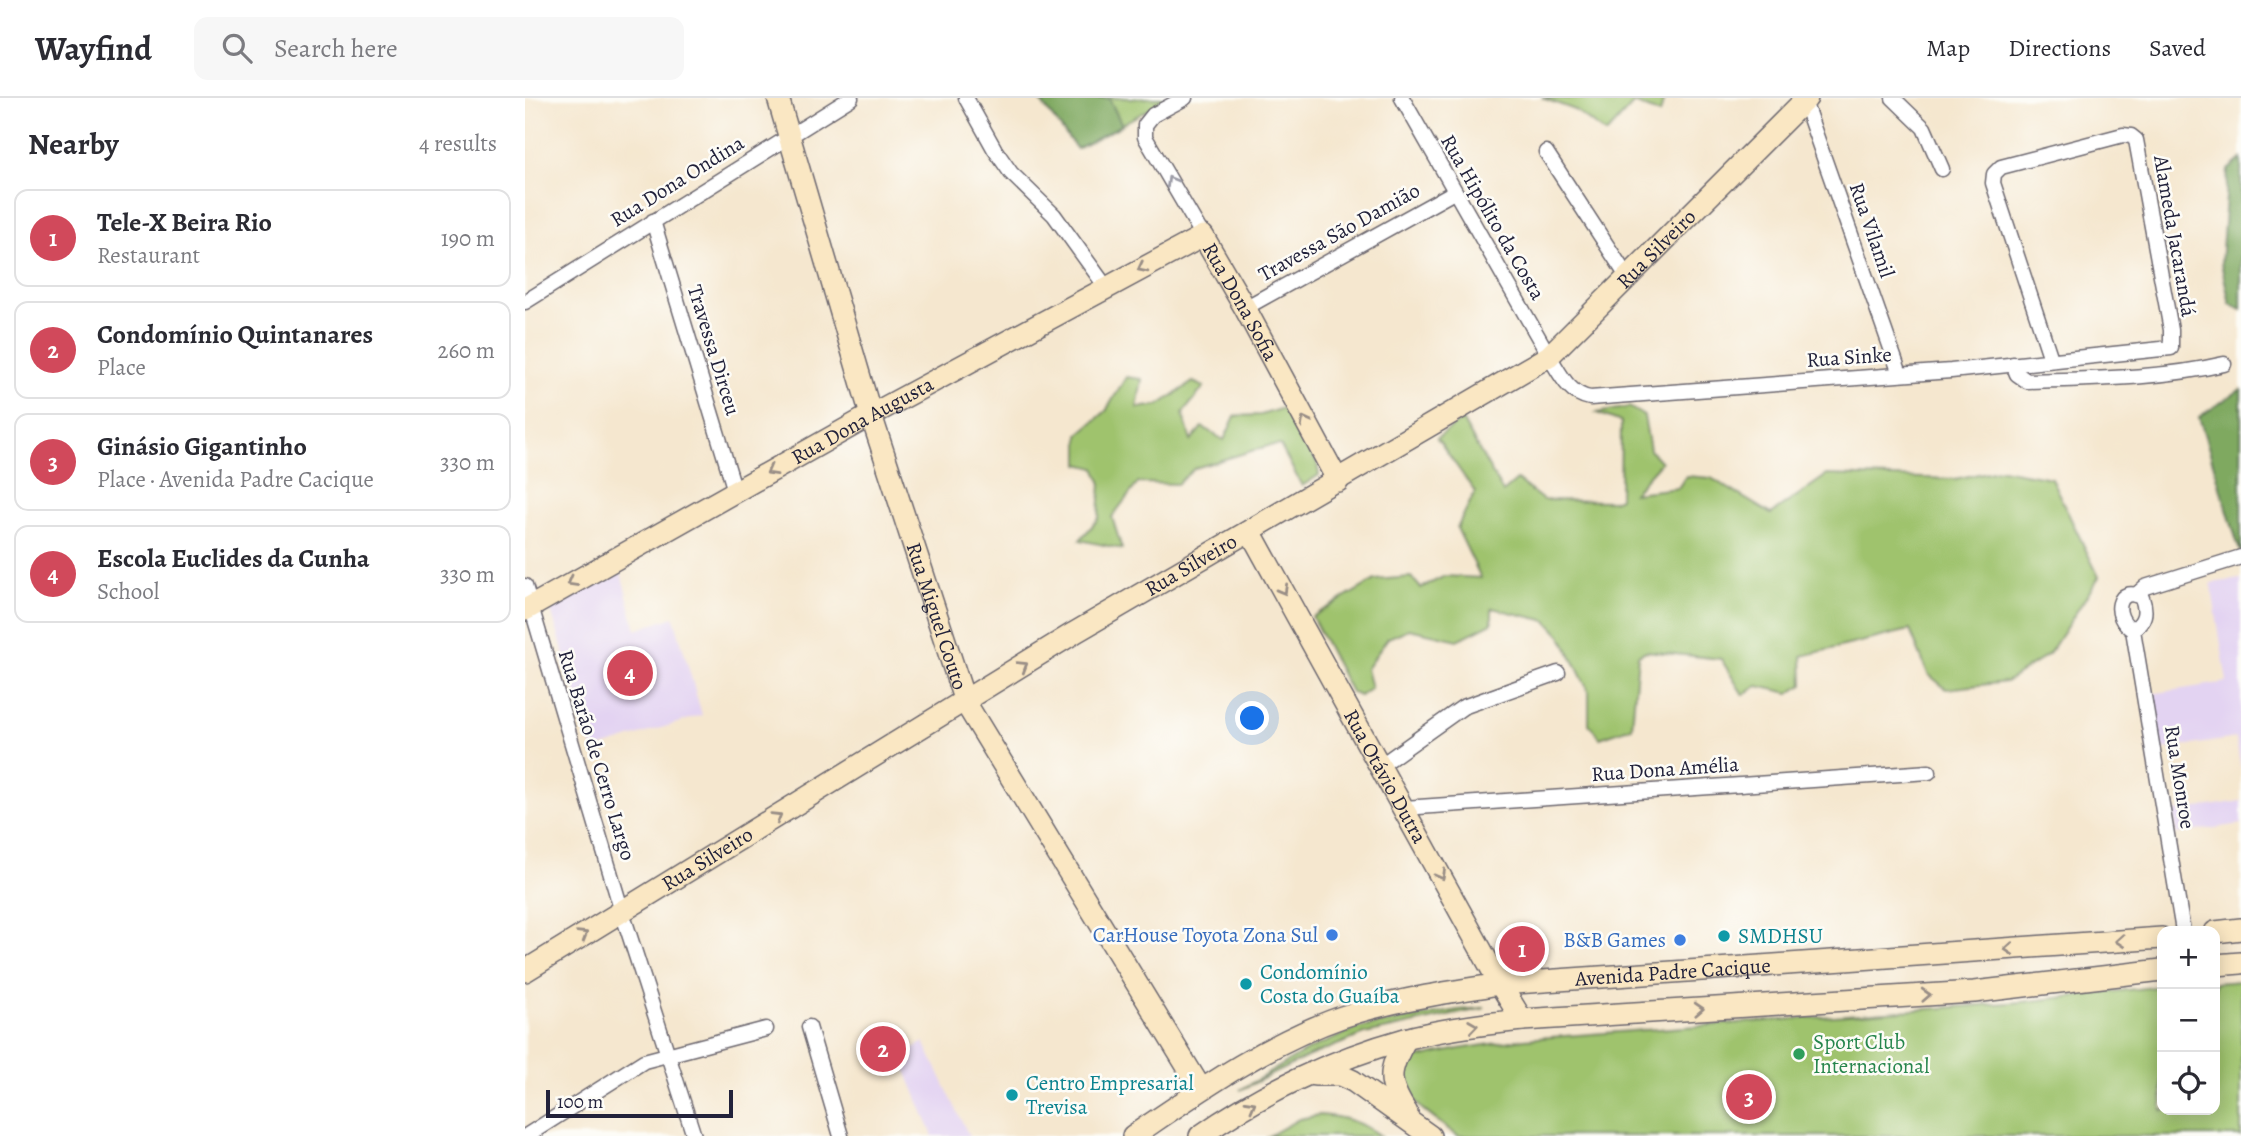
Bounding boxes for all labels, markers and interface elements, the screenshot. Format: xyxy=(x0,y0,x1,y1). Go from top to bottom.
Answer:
search box xyxy=(194,17,684,80)
text: Wayfind xyxy=(35,26,152,71)
icon: search xyxy=(218,29,256,67)
text: Search here xyxy=(274,31,398,66)
text: Map xyxy=(1926,32,1970,64)
text: Directions xyxy=(2008,32,2111,64)
text: Saved xyxy=(2149,32,2206,64)
text: Nearby xyxy=(28,124,119,164)
text: 4 results xyxy=(419,128,497,159)
street label: Rua Dona Ondina xyxy=(605,129,749,233)
street label: Rua Hipólito da Costa xyxy=(1434,129,1552,305)
street label: Alameda Jacarandá xyxy=(2147,152,2203,319)
one-way arrow xyxy=(1166,176,1179,189)
street label: Travessa São Damião xyxy=(1253,176,1425,288)
street label: Rua Vilamil xyxy=(1843,179,1901,281)
street label: Rua Silveiro xyxy=(1610,203,1702,295)
text: Tele-X Beira Rio xyxy=(97,205,272,240)
text: 1 xyxy=(49,223,57,254)
text: 190 m xyxy=(441,223,495,254)
street label: Rua Dona Sofia xyxy=(1196,237,1285,366)
text: Restaurant xyxy=(97,240,200,271)
one-way arrow xyxy=(1137,259,1149,273)
street label: Travessa Dirceu xyxy=(681,281,747,419)
text: Condomínio Quintanares xyxy=(97,317,373,352)
text: 2 xyxy=(47,335,59,366)
text: 260 m xyxy=(437,335,495,366)
street label: Rua Sinke xyxy=(1805,340,1893,374)
text: Place xyxy=(97,352,146,383)
street label: Rua Dona Augusta xyxy=(786,370,939,471)
one-way arrow xyxy=(1300,415,1313,428)
text: Ginásio Gigantinho xyxy=(97,429,307,464)
text: 3 xyxy=(48,447,58,478)
text: 330 m xyxy=(440,447,495,478)
one-way arrow xyxy=(765,463,778,476)
text: Place · Avenida Padre Cacique xyxy=(97,464,374,495)
street label: Rua Silveiro xyxy=(1140,527,1242,603)
street label: Rua Miguel Couto xyxy=(900,539,974,694)
text: Escola Euclides da Cunha xyxy=(97,541,370,576)
text: 4 xyxy=(48,559,58,590)
text: 330 m xyxy=(440,559,495,590)
one-way arrow xyxy=(567,574,580,587)
text: School xyxy=(97,576,159,607)
one-way arrow xyxy=(1275,583,1288,596)
street label: Rua Barão de Cerro Largo xyxy=(552,646,642,864)
pin: 4 xyxy=(607,647,653,699)
one-way arrow xyxy=(1015,661,1028,674)
your location xyxy=(1235,701,1269,735)
street label: Rua Otávio Dutra xyxy=(1337,704,1434,848)
street label: Rua Monroe xyxy=(2158,723,2202,831)
street label: Rua Dona Amélia xyxy=(1590,750,1740,788)
one-way arrow xyxy=(770,812,783,825)
street label: Rua Silveiro xyxy=(656,820,758,898)
one-way arrow xyxy=(1432,868,1446,880)
place label: CarHouse Toyota Zona Sul xyxy=(1093,921,1318,949)
place label: SMDHSU xyxy=(1738,922,1823,950)
pin: 1 xyxy=(1499,923,1545,975)
place label: B&B Games xyxy=(1563,926,1666,954)
map controls xyxy=(2157,926,2220,1115)
button: + xyxy=(2157,926,2220,989)
marker: CarHouse Toyota Zona Sul xyxy=(1324,927,1340,943)
marker: SMDHSU xyxy=(1716,928,1732,944)
one-way arrow xyxy=(576,931,589,944)
marker: B&B Games xyxy=(1672,932,1688,948)
one-way arrow xyxy=(2114,933,2125,948)
one-way arrow xyxy=(2003,941,2014,956)
street label: Avenida Padre Cacique xyxy=(1573,951,1772,993)
place label: Condomínio Costa do Guaíba xyxy=(1260,958,1400,1010)
marker: Condomínio Costa do Guaíba xyxy=(1238,976,1254,992)
one-way arrow xyxy=(1921,988,1932,1003)
button: − xyxy=(2157,989,2220,1052)
one-way arrow xyxy=(1694,1001,1705,1016)
one-way arrow xyxy=(1467,1019,1478,1034)
pin: 2 xyxy=(860,1023,906,1075)
place label: Sport Club Internacional xyxy=(1813,1028,1929,1080)
marker: Sport Club Internacional xyxy=(1791,1046,1807,1062)
button: locate xyxy=(2157,1052,2220,1115)
place label: Centro Empresarial Trevisa xyxy=(1026,1069,1194,1121)
pin: 3 xyxy=(1726,1071,1772,1123)
scale bar xyxy=(546,1087,733,1119)
marker: Centro Empresarial Trevisa xyxy=(1004,1087,1020,1103)
text: 100 m xyxy=(557,1089,603,1115)
one-way arrow xyxy=(1244,1100,1256,1113)

